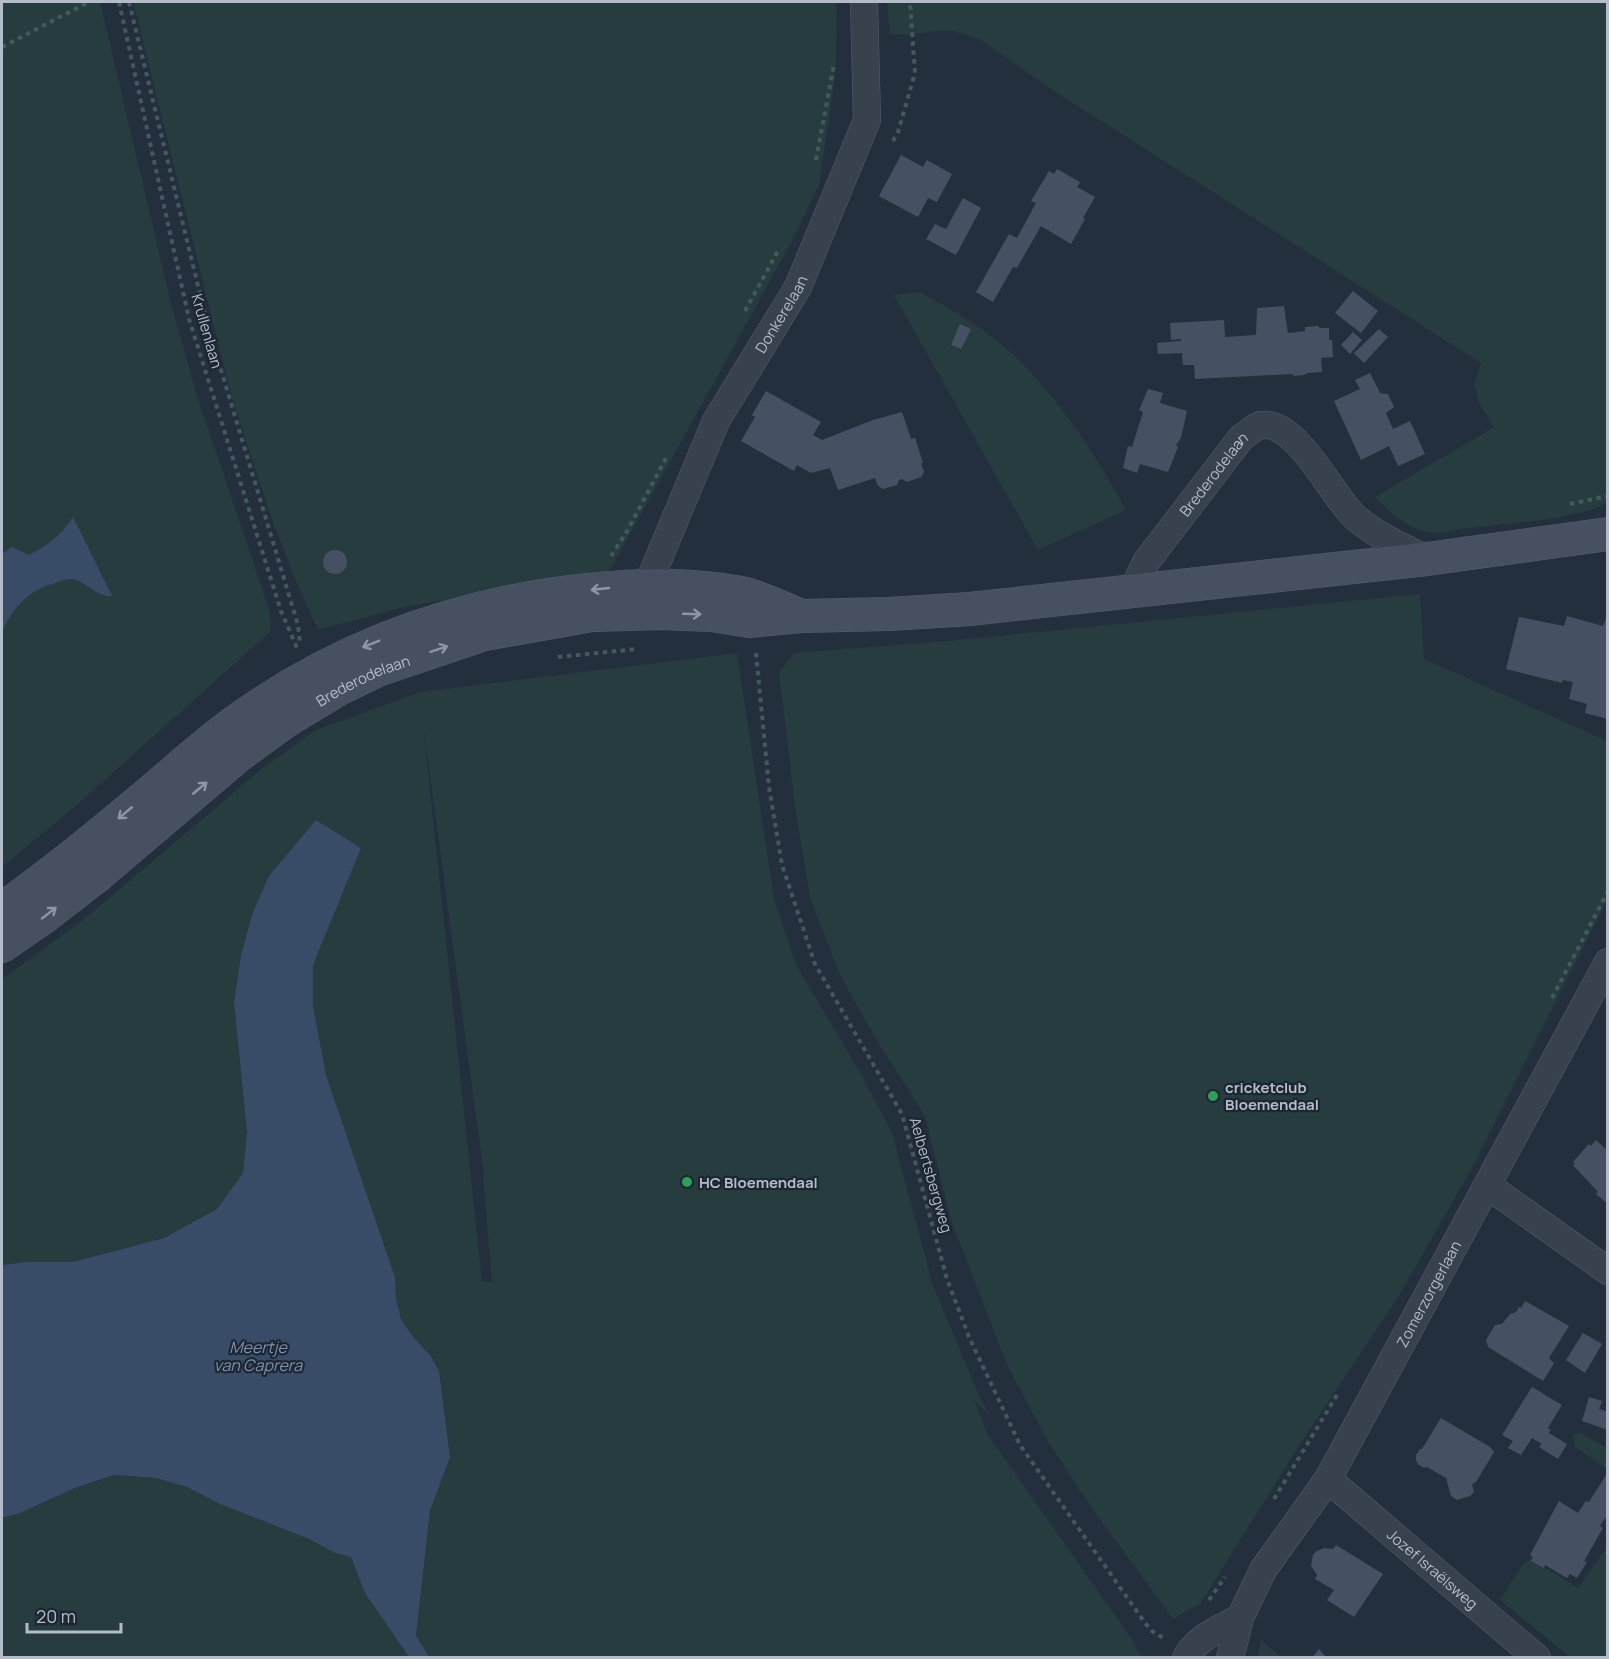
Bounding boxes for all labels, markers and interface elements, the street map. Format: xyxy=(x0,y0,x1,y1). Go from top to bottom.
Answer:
street label: Donkerelaan xyxy=(750,272,812,357)
street label: Krullenlaan xyxy=(186,291,228,371)
street label: Brederodelaan xyxy=(1174,426,1252,521)
one-way arrow xyxy=(591,584,611,595)
one-way arrow xyxy=(682,609,702,620)
one-way arrow xyxy=(362,639,381,650)
one-way arrow xyxy=(429,643,448,654)
street label: Brederodelaan xyxy=(312,649,413,711)
one-way arrow xyxy=(192,782,208,795)
one-way arrow xyxy=(117,807,133,820)
one-way arrow xyxy=(41,906,57,919)
place label: cricketclub Bloemendaal xyxy=(1225,1077,1319,1115)
marker: cricketclub Bloemendaal xyxy=(1206,1089,1220,1103)
street label: Aelbertsbergweg xyxy=(904,1115,958,1235)
place label: HC Bloemendaal xyxy=(699,1172,818,1193)
marker: HC Bloemendaal xyxy=(680,1175,694,1189)
street label: Zomerzorgerlaan xyxy=(1391,1237,1466,1351)
water label: Meertje van Caprera xyxy=(214,1336,303,1376)
street label: Jozef Israëlsweg xyxy=(1383,1524,1483,1614)
scale bar xyxy=(27,1596,122,1634)
text: 20 m xyxy=(36,1604,76,1628)

